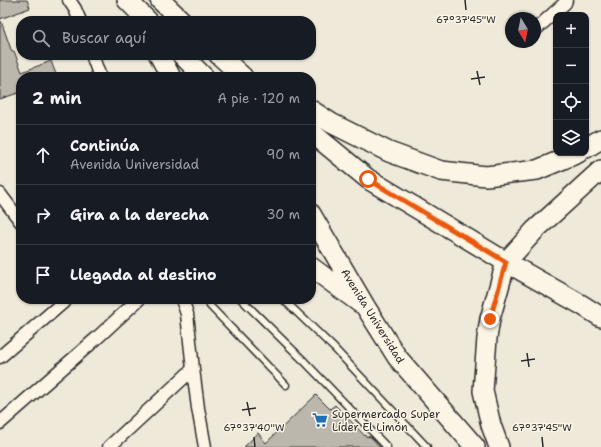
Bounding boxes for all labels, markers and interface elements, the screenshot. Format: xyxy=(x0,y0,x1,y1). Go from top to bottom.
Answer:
north arrow xyxy=(505,12,541,48)
map controls xyxy=(553,12,589,156)
button: + xyxy=(553,12,589,48)
text: 67°37'45"W xyxy=(436,13,496,26)
search box xyxy=(16,16,316,60)
icon: search xyxy=(30,27,52,49)
text: Buscar aquí xyxy=(62,28,146,48)
button: − xyxy=(553,48,589,84)
button: locate xyxy=(553,84,589,120)
text: 2 min xyxy=(32,87,82,109)
text: A pie · 120 m xyxy=(217,90,300,107)
button: layers xyxy=(553,120,589,156)
text: Continúa xyxy=(70,136,139,156)
icon: ahead xyxy=(32,144,54,166)
text: 90 m xyxy=(266,146,300,163)
text: Avenida Universidad xyxy=(70,156,199,173)
route start xyxy=(359,170,377,188)
icon: right xyxy=(32,204,54,226)
text: Gira a la derecha xyxy=(70,205,209,225)
text: 30 m xyxy=(266,206,300,223)
icon: arrive xyxy=(32,264,54,286)
text: Llegada al destino xyxy=(70,265,217,285)
street label: Avenida Universidad xyxy=(337,266,408,367)
route end xyxy=(481,310,499,328)
place label: Supermercado Super Líder El Limón xyxy=(332,407,440,435)
supermarket icon: Supermercado Super Líder El Limón xyxy=(311,411,329,429)
text: 67°37'40"W xyxy=(223,421,285,434)
text: 67°37'45"W xyxy=(512,421,572,434)

